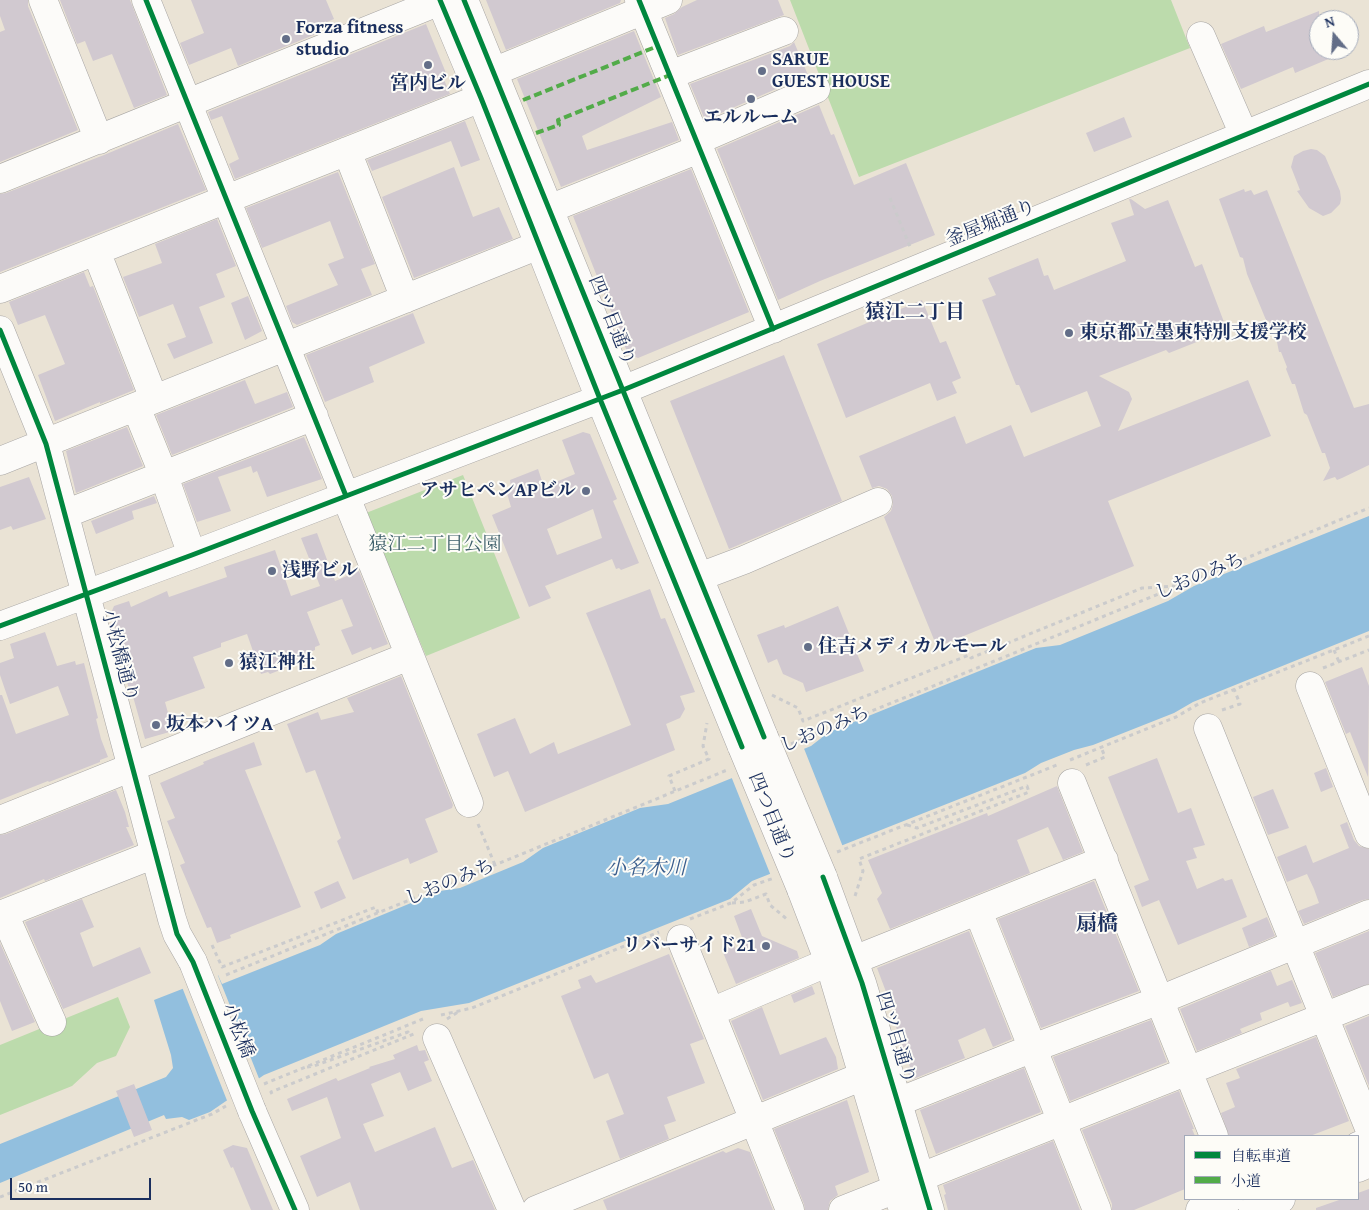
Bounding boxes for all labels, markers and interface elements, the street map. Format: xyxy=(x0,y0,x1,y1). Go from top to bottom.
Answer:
north arrow xyxy=(1309,10,1359,60)
text: N xyxy=(1322,11,1337,33)
place label: Forza fitness studio xyxy=(296,17,404,61)
marker: Forza fitness studio xyxy=(280,33,292,45)
place label: SARUE GUEST HOUSE xyxy=(772,49,890,93)
marker: 宮内ビル xyxy=(422,59,434,71)
marker: SARUE GUEST HOUSE xyxy=(756,65,768,77)
place label: 宮内ビル xyxy=(390,73,466,95)
marker: エルルーム xyxy=(745,93,757,105)
place label: エルルーム xyxy=(704,107,798,129)
street label: 釜屋堀通り xyxy=(943,196,1039,252)
street label: 四ツ目通り xyxy=(583,273,639,369)
district label: 猿江二丁目 xyxy=(865,301,965,325)
place label: 東京都立墨東特別支援学校 xyxy=(1079,322,1307,344)
marker: 東京都立墨東特別支援学校 xyxy=(1063,327,1075,339)
place label: アサヒペンAPビル xyxy=(420,480,576,502)
marker: アサヒペンAPビル xyxy=(580,485,592,497)
park label: 猿江二丁目公園 xyxy=(369,534,501,556)
street label: しおのみち xyxy=(1152,549,1248,605)
place label: 浅野ビル xyxy=(282,560,358,582)
marker: 浅野ビル xyxy=(266,565,278,577)
street label: 小松橋通り xyxy=(96,607,142,705)
place label: 住吉メディカルモール xyxy=(818,636,1007,658)
marker: 住吉メディカルモール xyxy=(802,641,814,653)
place label: 猿江神社 xyxy=(239,652,315,674)
marker: 猿江神社 xyxy=(223,657,235,669)
street label: しおのみち xyxy=(777,702,873,758)
place label: 坂本ハイツA xyxy=(166,714,273,736)
marker: 坂本ハイツA xyxy=(150,719,162,731)
street label: 四つ目通り xyxy=(743,770,799,866)
street label: しおのみち xyxy=(402,855,498,911)
water label: 小名木川 xyxy=(606,857,686,881)
district label: 扇橋 xyxy=(1076,912,1118,938)
place label: リバーサイド21 xyxy=(622,935,756,957)
marker: リバーサイド21 xyxy=(760,940,772,952)
street label: 四ツ目通り xyxy=(870,989,920,1087)
street label: 小松橋 xyxy=(216,1000,258,1062)
legend xyxy=(1184,1135,1359,1200)
text: 自転車道 xyxy=(1231,1145,1291,1166)
scale bar xyxy=(12,1168,154,1200)
text: 小道 xyxy=(1231,1170,1261,1191)
text: 50 m xyxy=(18,1176,48,1197)

